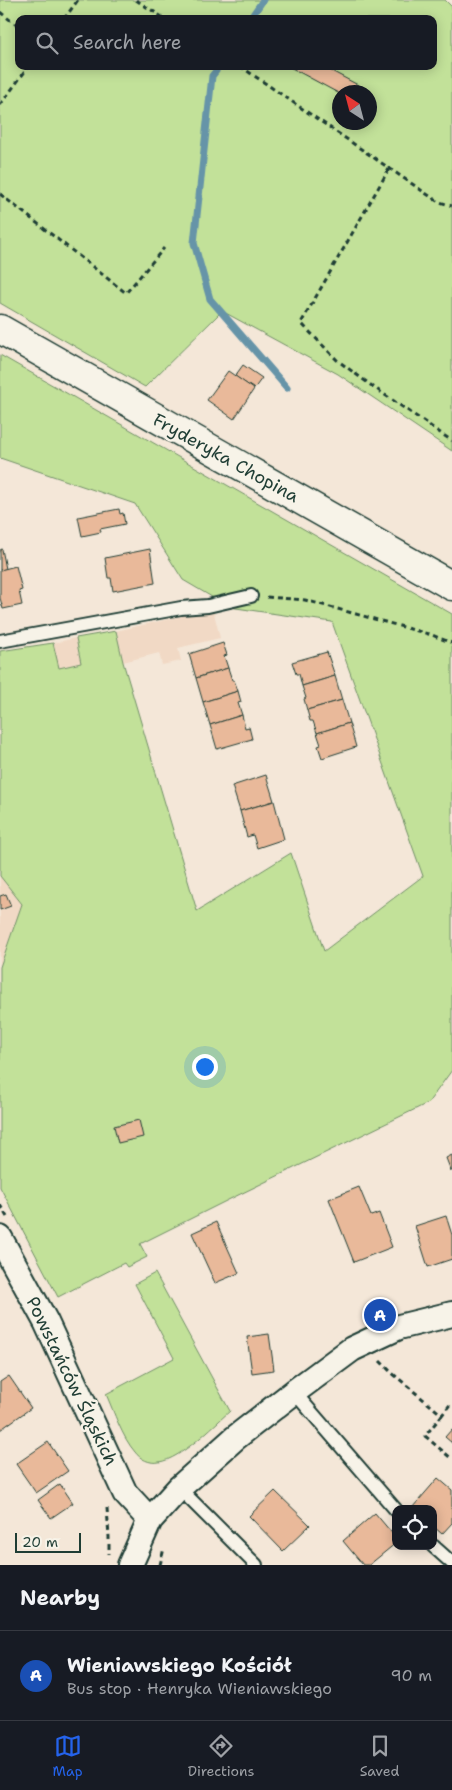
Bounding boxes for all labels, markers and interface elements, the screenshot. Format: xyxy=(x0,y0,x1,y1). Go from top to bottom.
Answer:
search box xyxy=(15,15,437,70)
icon: search xyxy=(33,29,61,57)
text: Search here xyxy=(73,30,182,55)
north arrow xyxy=(332,85,377,130)
street label: Fryderyka Chopina xyxy=(149,408,303,508)
your location xyxy=(192,1054,218,1080)
street label: Powstańców Śląskich xyxy=(21,1293,123,1469)
pin: A xyxy=(364,1296,396,1334)
map controls xyxy=(392,1505,437,1550)
button: locate xyxy=(392,1505,437,1550)
scale bar xyxy=(15,1530,81,1553)
text: 20 m xyxy=(22,1533,58,1551)
text: Nearby xyxy=(20,1584,100,1612)
text: Wieniawskiego Kościół xyxy=(67,1653,292,1678)
text: A xyxy=(30,1665,42,1686)
text: 90 m xyxy=(391,1665,432,1686)
text: Bus stop · Henryka Wieniawskiego xyxy=(67,1678,332,1699)
tab: Map xyxy=(53,1732,83,1780)
tab: Directions xyxy=(188,1732,254,1780)
tab: Saved xyxy=(360,1732,399,1780)

